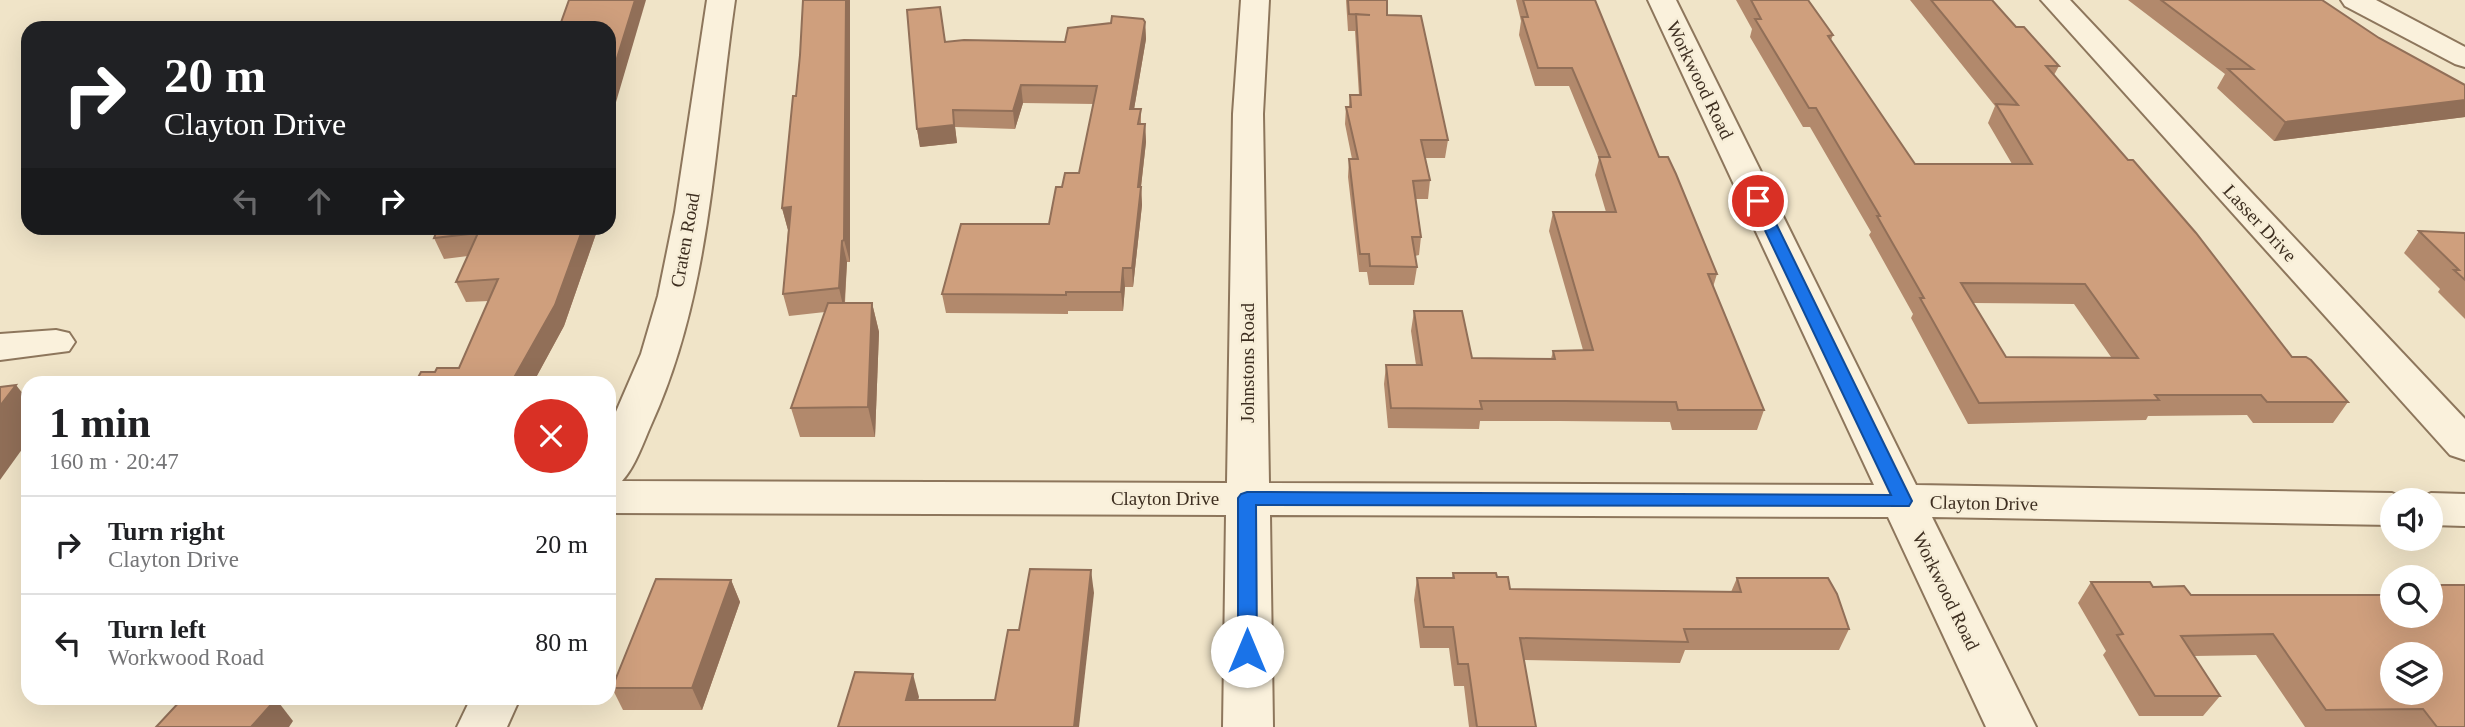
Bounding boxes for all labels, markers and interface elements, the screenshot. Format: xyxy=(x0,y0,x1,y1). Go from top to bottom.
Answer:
street label: Workwood Road xyxy=(1662,18,1738,143)
text: 20 m xyxy=(164,48,266,103)
icon: right xyxy=(49,49,140,140)
text: Clayton Drive xyxy=(164,106,346,142)
pin xyxy=(1728,171,1788,231)
street label: Lasser Drive xyxy=(2219,180,2301,266)
icon: left xyxy=(227,182,265,220)
icon: ahead xyxy=(300,182,338,220)
icon: right xyxy=(373,182,411,220)
icon: arrive xyxy=(1739,182,1777,220)
street label: Craten Road xyxy=(666,191,704,289)
street label: Johnstons Road xyxy=(1237,303,1258,423)
button: close xyxy=(514,399,588,473)
text: 1 min xyxy=(49,400,151,446)
text: 160 m · 20:47 xyxy=(49,449,179,474)
street label: Clayton Drive xyxy=(1111,488,1219,509)
map controls xyxy=(2380,488,2443,705)
button: sound xyxy=(2380,488,2443,551)
street label: Clayton Drive xyxy=(1930,492,2038,514)
text: Turn right xyxy=(108,517,225,546)
icon: right xyxy=(49,526,87,564)
street label: Workwood Road xyxy=(1908,529,1984,654)
text: 20 m xyxy=(535,530,588,559)
text: Clayton Drive xyxy=(108,547,239,572)
button: search xyxy=(2380,565,2443,628)
position arrow xyxy=(1210,614,1284,688)
text: Turn left xyxy=(108,615,206,644)
icon: left xyxy=(49,624,87,662)
text: 80 m xyxy=(535,628,588,657)
button: layers xyxy=(2380,642,2443,705)
text: Workwood Road xyxy=(108,645,264,670)

